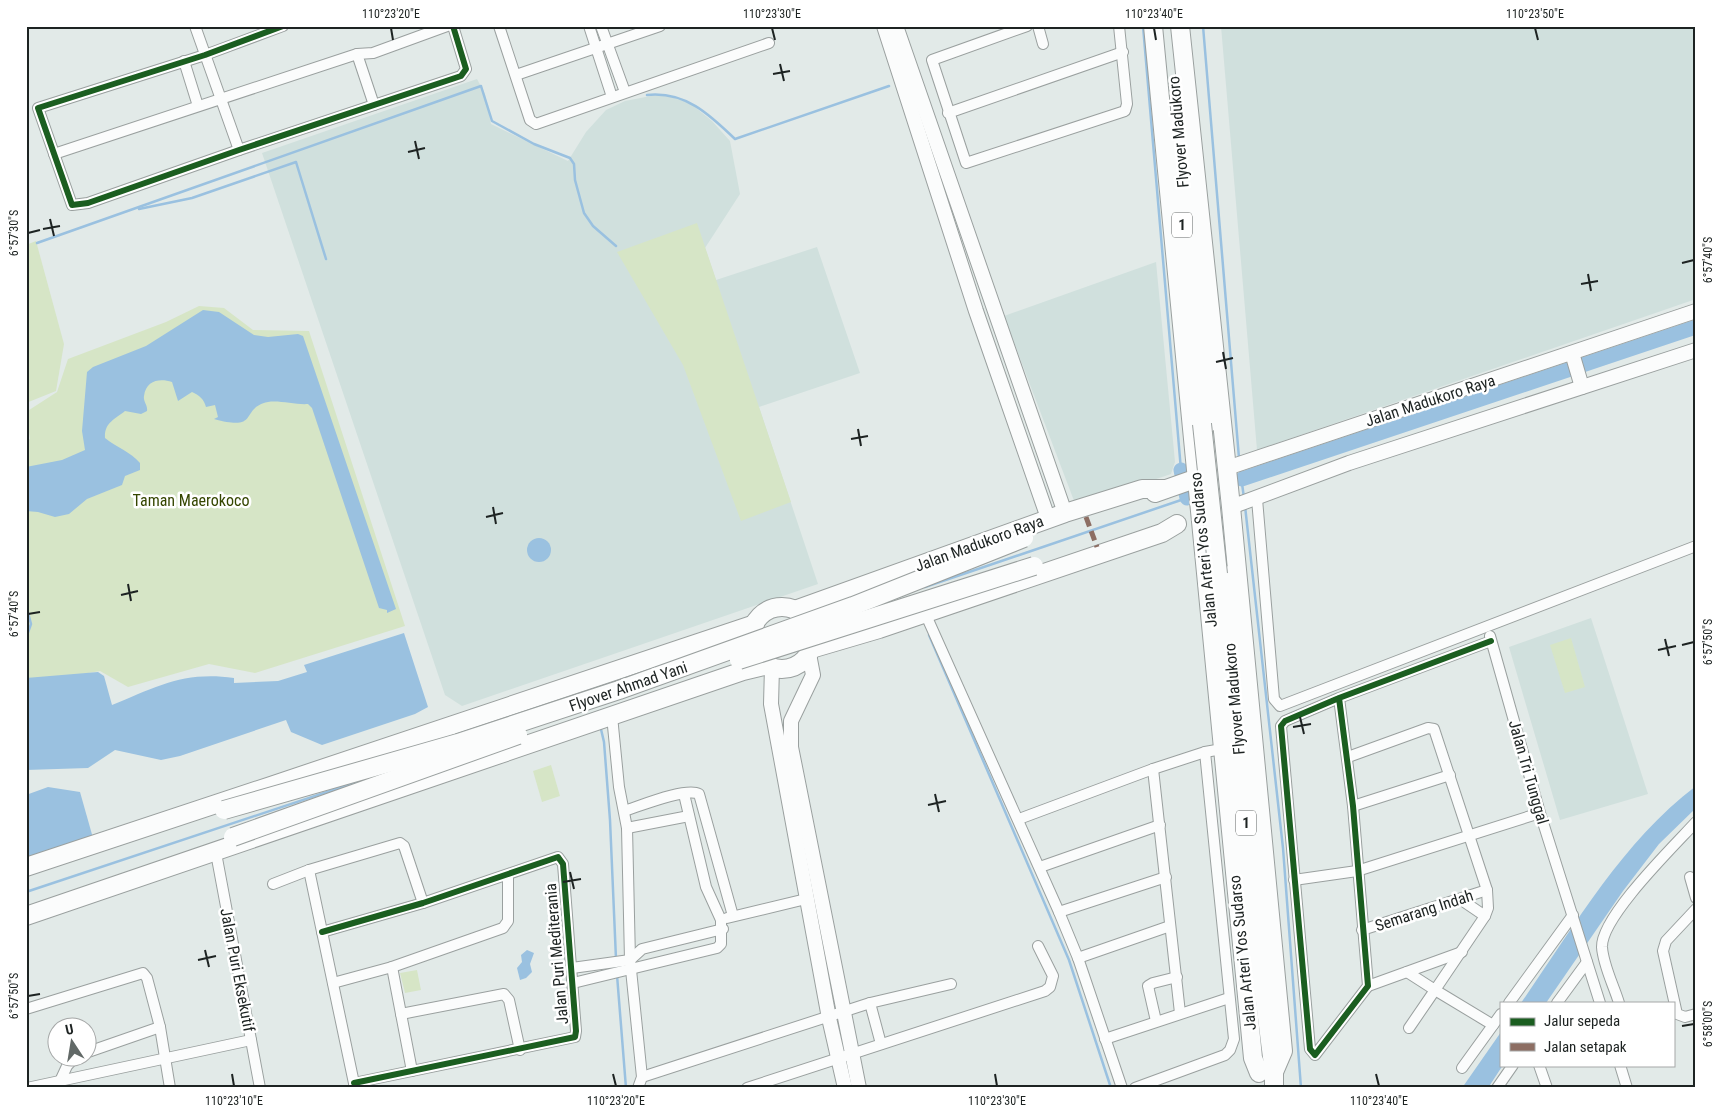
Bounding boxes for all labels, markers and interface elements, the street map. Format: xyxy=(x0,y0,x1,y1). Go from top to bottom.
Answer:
text: 110°23'20"E xyxy=(362,7,420,21)
text: 110°23'30"E xyxy=(743,7,801,21)
text: 110°23'40"E xyxy=(1125,7,1183,21)
text: 110°23'50"E xyxy=(1506,7,1564,21)
street label: Flyover Madukoro xyxy=(1164,75,1193,189)
text: 6°57'30"S xyxy=(7,210,21,256)
road number: 1 xyxy=(1172,212,1192,238)
text: 6°57'40"S xyxy=(1701,237,1715,283)
street label: Jalan Madukoro Raya xyxy=(1363,371,1498,430)
street label: Jalan Arteri Yos Sudarso xyxy=(1186,471,1221,628)
park label: Taman Maerokoco xyxy=(133,491,249,510)
street label: Jalan Madukoro Raya xyxy=(912,511,1046,576)
text: 6°57'40"S xyxy=(7,591,21,637)
text: 6°57'50"S xyxy=(1701,619,1715,665)
street label: Flyover Madukoro xyxy=(1220,642,1249,756)
street label: Flyover Ahmad Yani xyxy=(567,657,690,716)
street label: Jalan Tri Tunggal xyxy=(1505,718,1552,827)
road number: 1 xyxy=(1236,810,1256,836)
street label: Jalan Arteri Yos Sudarso xyxy=(1225,874,1260,1031)
street label: Jalan Puri Mediterania xyxy=(541,883,572,1025)
street label: Semarang Indah xyxy=(1373,886,1476,935)
street label: Jalan Puri Eksekutif xyxy=(216,907,259,1033)
text: 6°57'50"S xyxy=(7,973,21,1019)
text: 6°58'00"S xyxy=(1701,1001,1715,1047)
legend xyxy=(1500,1002,1674,1066)
text: Jalur sepeda xyxy=(1544,1012,1620,1030)
north arrow xyxy=(48,1016,98,1066)
text: U xyxy=(64,1021,75,1038)
text: Jalan setapak xyxy=(1544,1038,1627,1056)
text: 110°23'10"E xyxy=(205,1094,263,1108)
text: 110°23'20"E xyxy=(587,1094,645,1108)
text: 110°23'30"E xyxy=(968,1094,1026,1108)
text: 110°23'40"E xyxy=(1350,1094,1408,1108)

